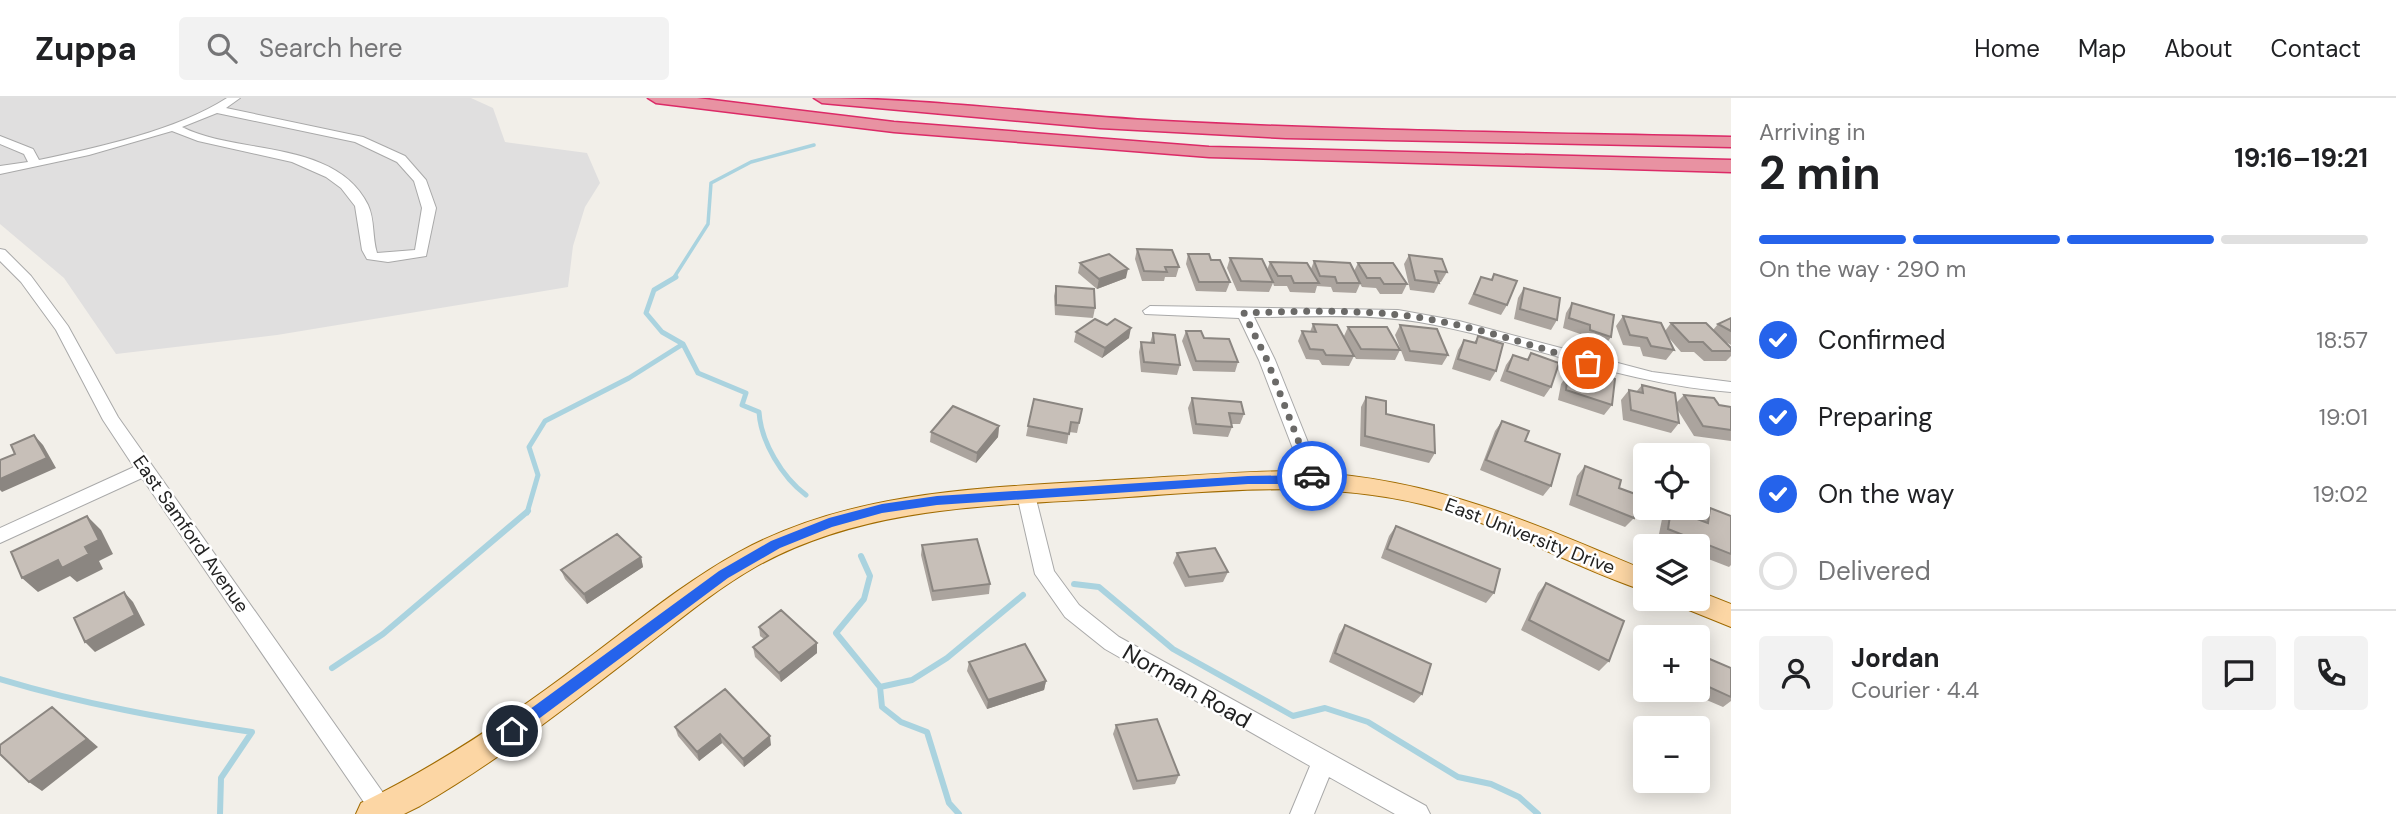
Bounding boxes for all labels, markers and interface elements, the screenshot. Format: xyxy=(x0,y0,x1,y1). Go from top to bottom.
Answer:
search box xyxy=(179,17,669,80)
text: Zuppa xyxy=(35,27,137,70)
icon: search xyxy=(203,29,241,67)
text: Search here xyxy=(259,31,402,65)
text: Home xyxy=(1974,33,2040,64)
text: Map xyxy=(2078,33,2126,64)
text: About xyxy=(2164,33,2233,64)
text: Contact xyxy=(2271,33,2361,64)
text: Arriving in xyxy=(1759,117,1865,147)
text: 19:16–19:21 xyxy=(2234,141,2368,175)
text: 2 min xyxy=(1759,143,1881,203)
text: On the way · 290 m xyxy=(1759,254,1966,284)
icon: check xyxy=(1759,321,1797,359)
text: Confirmed xyxy=(1818,323,1945,357)
text: 18:57 xyxy=(2316,325,2368,355)
pin xyxy=(1558,333,1618,393)
icon: bag xyxy=(1569,344,1607,382)
icon: check xyxy=(1759,398,1797,436)
text: Preparing xyxy=(1818,400,1933,434)
text: 19:01 xyxy=(2319,402,2368,432)
courier xyxy=(1277,441,1347,511)
map controls xyxy=(1633,443,1710,793)
button: locate xyxy=(1633,443,1710,520)
street label: East Samford Avenue xyxy=(127,450,255,618)
icon: car xyxy=(1293,457,1331,495)
icon: check xyxy=(1759,475,1797,513)
text: On the way xyxy=(1818,477,1954,511)
text: 19:02 xyxy=(2313,479,2368,509)
street label: East University Drive xyxy=(1441,492,1619,580)
button: layers xyxy=(1633,534,1710,611)
text: Delivered xyxy=(1818,554,1931,588)
button: + xyxy=(1633,625,1710,702)
button: person xyxy=(1759,636,1833,710)
button: chat xyxy=(2202,636,2276,710)
button: phone xyxy=(2294,636,2368,710)
street label: Norman Road xyxy=(1117,637,1257,735)
text: Jordan xyxy=(1851,641,1940,675)
text: Courier · 4.4 xyxy=(1851,675,1979,705)
pin xyxy=(482,701,542,761)
icon: home xyxy=(493,712,531,750)
button: − xyxy=(1633,716,1710,793)

